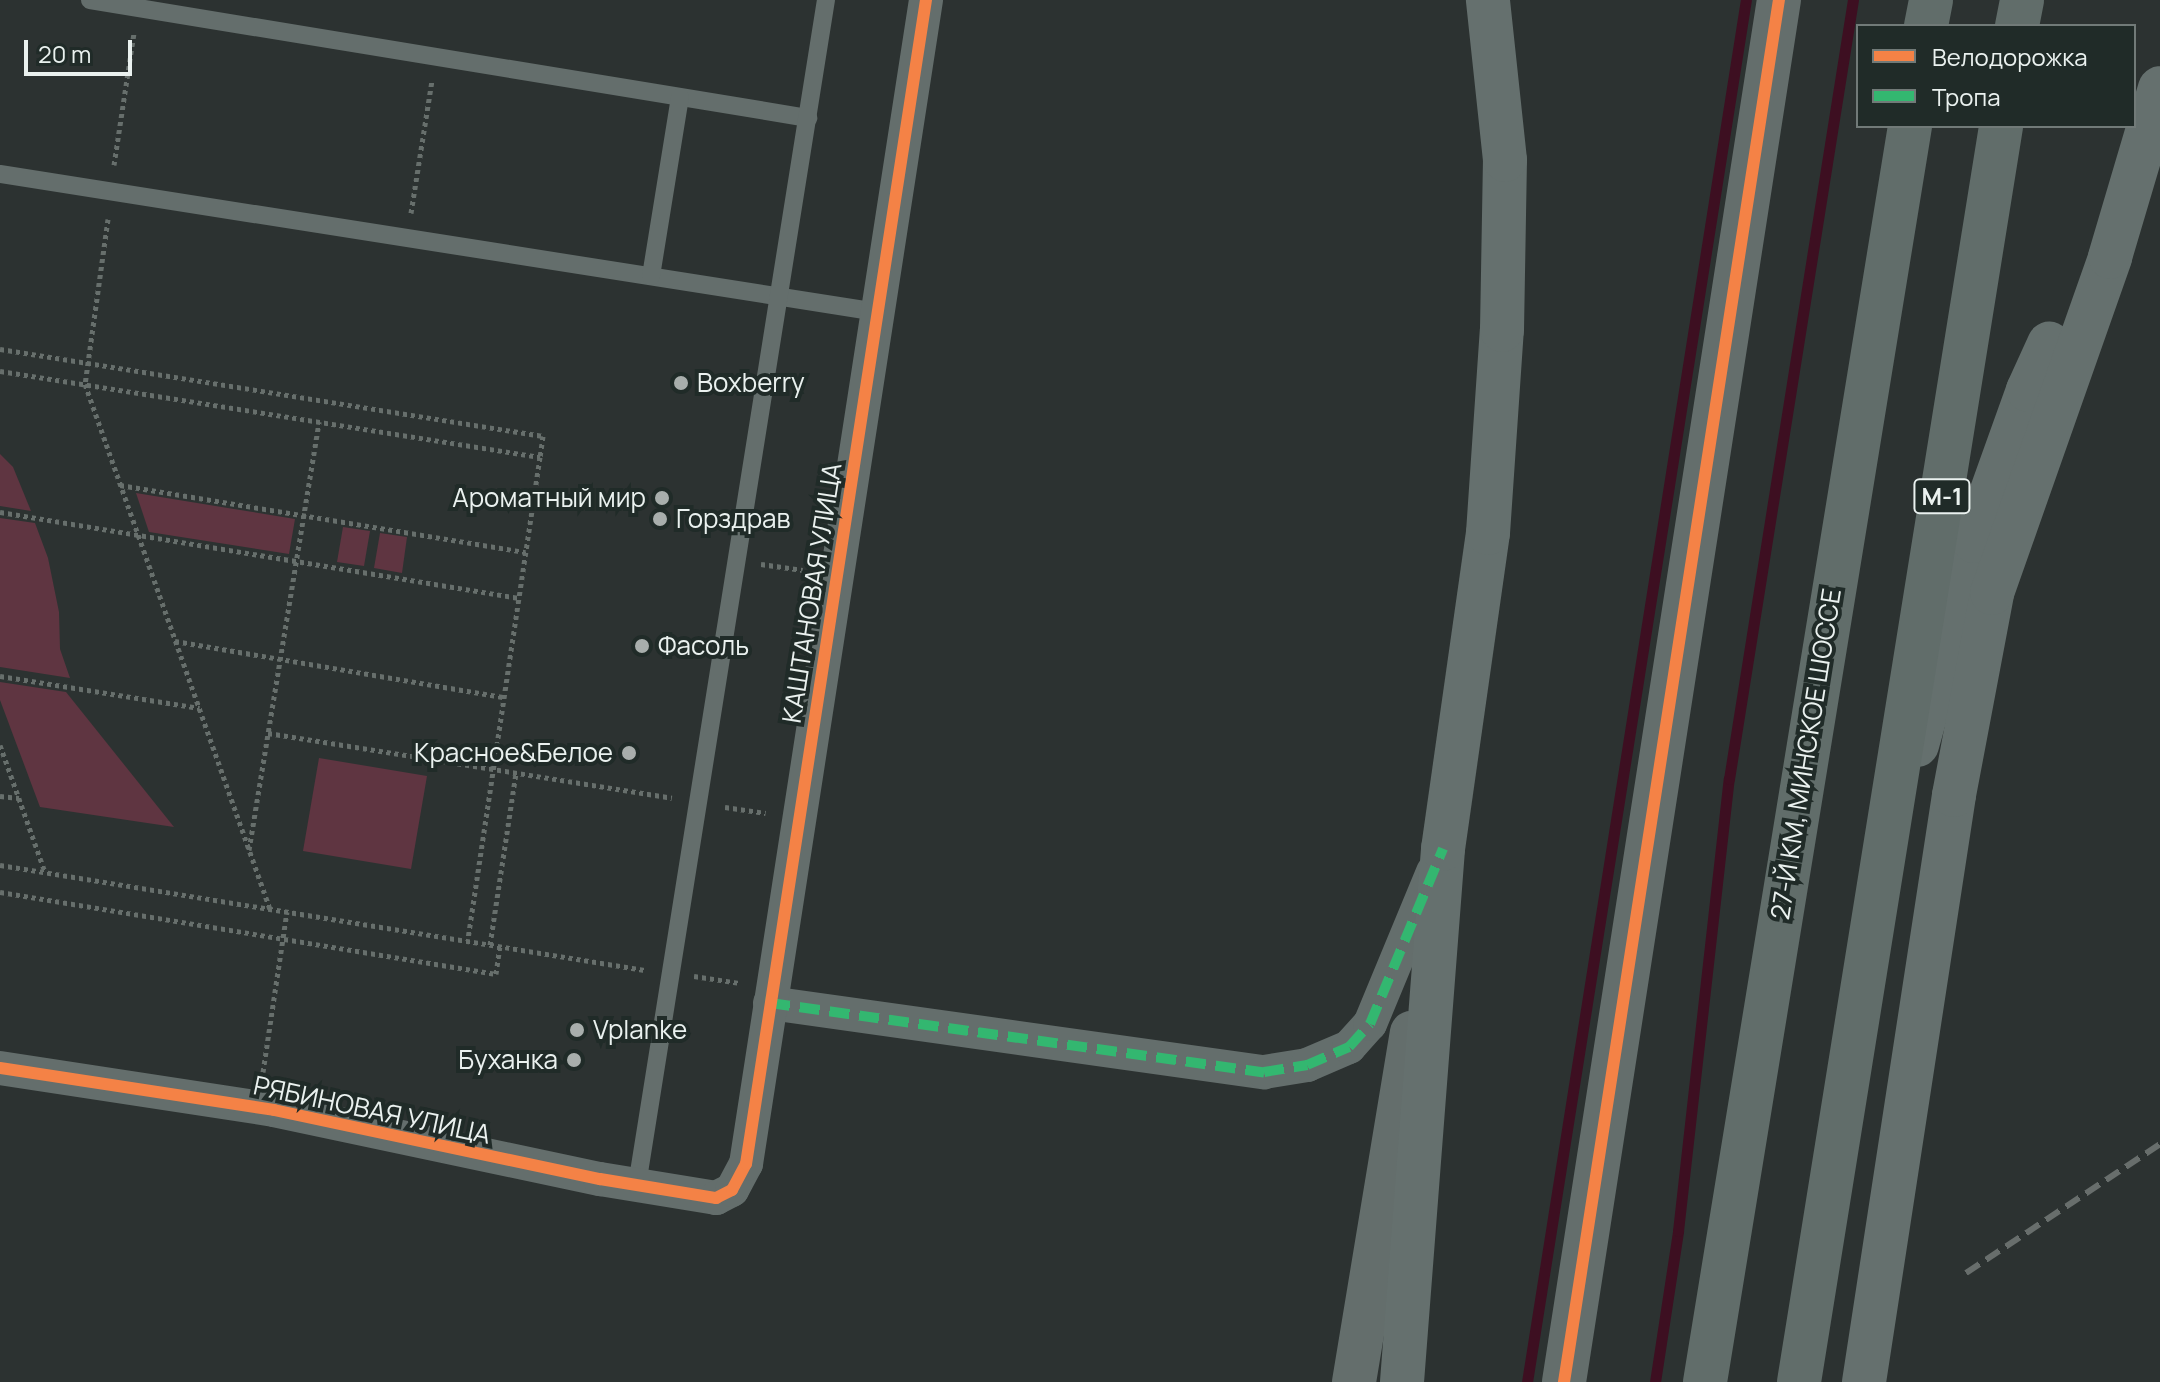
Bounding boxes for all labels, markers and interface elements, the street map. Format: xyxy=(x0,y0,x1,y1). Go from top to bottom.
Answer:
scale bar xyxy=(28,24,136,74)
legend xyxy=(1856,24,2136,128)
text: 20 m xyxy=(38,37,91,70)
text: Велодорожка xyxy=(1932,40,2087,73)
text: Тропа xyxy=(1932,80,2001,113)
place label: Boxberry xyxy=(697,367,805,399)
marker: Boxberry xyxy=(672,374,690,392)
street label: КАШТАНОВАЯ УЛИЦА xyxy=(776,461,848,725)
road number: М-1 xyxy=(1912,476,1972,516)
place label: Ароматный мир xyxy=(452,482,646,514)
marker: Ароматный мир xyxy=(653,489,671,507)
place label: Горздрав xyxy=(676,503,790,535)
marker: Горздрав xyxy=(651,510,669,528)
street label: 27-Й КМ, МИНСКОЕ ШОССЕ xyxy=(1764,586,1848,922)
place label: Фасоль xyxy=(658,630,749,662)
marker: Фасоль xyxy=(633,637,651,655)
place label: Красное&Белое xyxy=(414,737,613,769)
marker: Красное&Белое xyxy=(620,744,638,762)
place label: Vplanke xyxy=(593,1014,687,1046)
marker: Vplanke xyxy=(568,1021,586,1039)
place label: Буханка xyxy=(458,1044,558,1076)
marker: Буханка xyxy=(565,1051,583,1069)
street label: РЯБИНОВАЯ УЛИЦА xyxy=(251,1070,493,1150)

